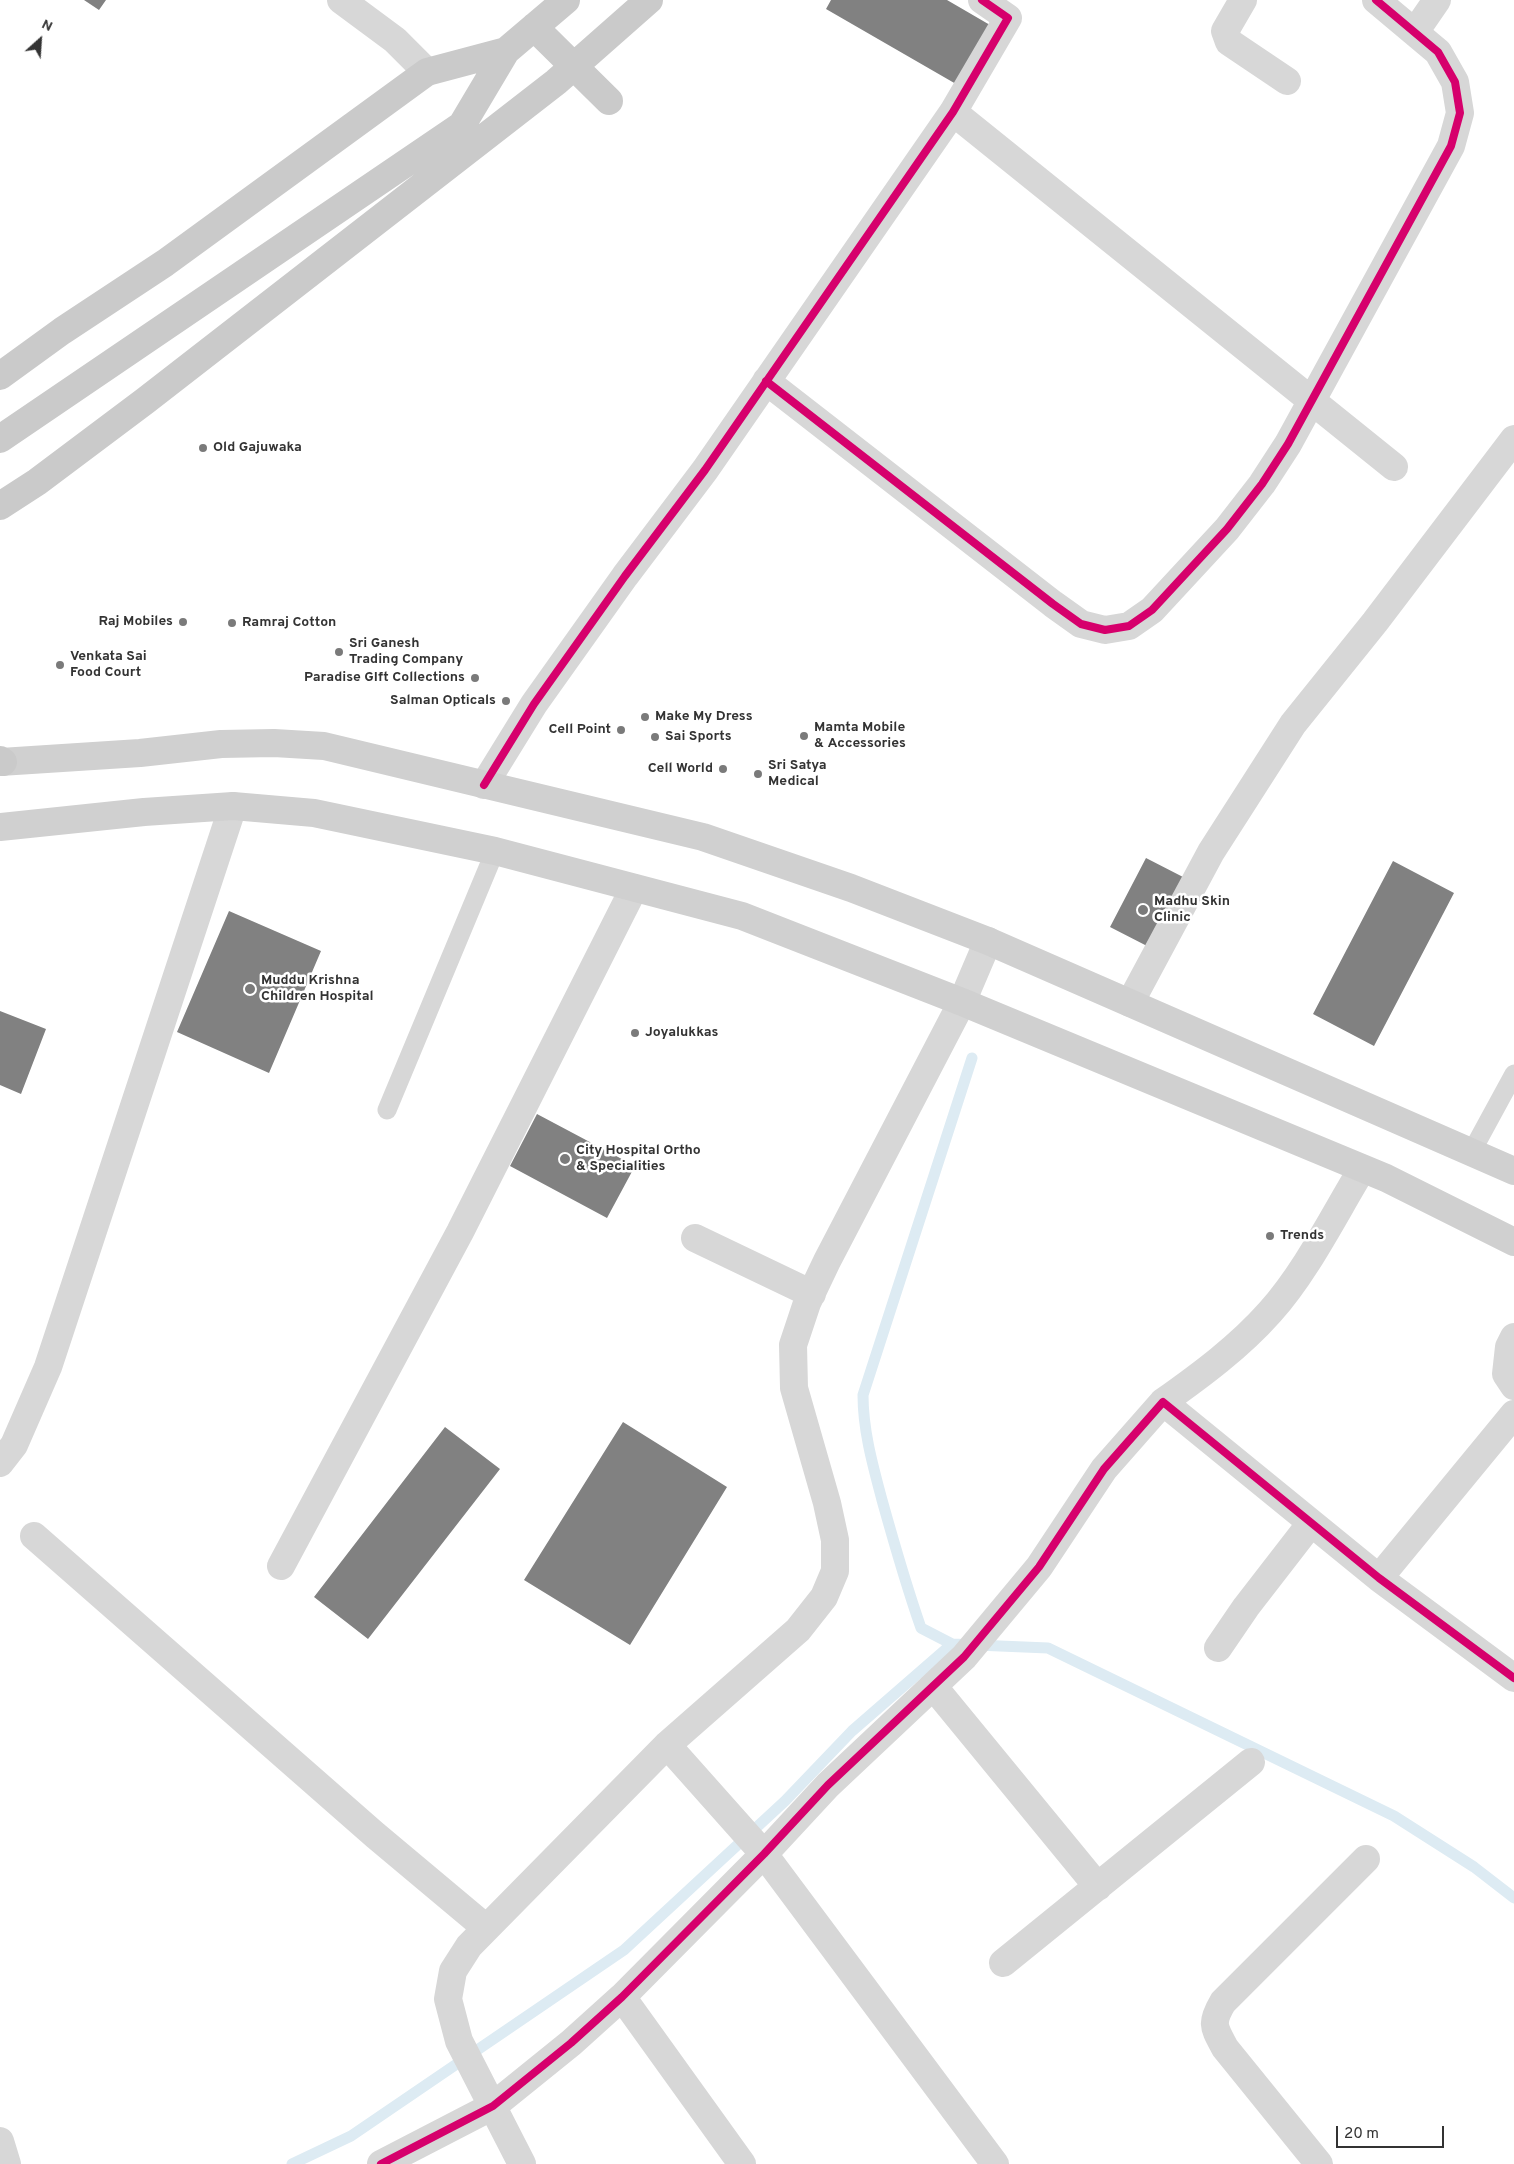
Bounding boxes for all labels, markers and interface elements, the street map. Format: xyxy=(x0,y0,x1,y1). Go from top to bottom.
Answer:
north arrow xyxy=(15,15,65,65)
text: N xyxy=(39,16,55,36)
place label: Old Gajuwaka xyxy=(213,440,302,456)
marker: Old Gajuwaka xyxy=(197,442,209,454)
place label: Raj Mobiles xyxy=(99,614,173,630)
place label: Ramraj Cotton xyxy=(242,615,336,631)
marker: Raj Mobiles xyxy=(177,616,189,628)
marker: Ramraj Cotton xyxy=(226,617,238,629)
place label: Sri Ganesh Trading Company xyxy=(349,636,463,669)
marker: Sri Ganesh Trading Company xyxy=(333,646,345,658)
place label: Venkata Sai Food Court xyxy=(70,649,147,682)
marker: Venkata Sai Food Court xyxy=(54,659,66,671)
place label: Paradise GIft Collections xyxy=(304,670,465,686)
marker: Paradise GIft Collections xyxy=(469,672,481,684)
place label: Salman Opticals xyxy=(390,693,496,709)
marker: Salman Opticals xyxy=(500,695,512,707)
place label: Make My Dress xyxy=(655,709,753,725)
marker: Make My Dress xyxy=(639,711,651,723)
place label: Mamta Mobile & Accessories xyxy=(814,720,906,752)
place label: Cell Point xyxy=(548,722,611,738)
marker: Cell Point xyxy=(615,724,627,736)
place label: Sai Sports xyxy=(665,729,732,745)
marker: Mamta Mobile & Accessories xyxy=(798,730,810,742)
marker: Sai Sports xyxy=(649,731,661,743)
place label: Sri Satya Medical xyxy=(768,758,827,790)
place label: Cell World xyxy=(648,761,713,777)
marker: Cell World xyxy=(717,763,729,775)
marker: Sri Satya Medical xyxy=(752,768,764,780)
place label: Madhu Skin Clinic xyxy=(1154,894,1230,926)
marker: Madhu Skin Clinic xyxy=(1136,903,1150,917)
place label: Muddu Krishna Children Hospital xyxy=(261,973,374,1006)
marker: Muddu Krishna Children Hospital xyxy=(243,982,257,996)
place label: Joyalukkas xyxy=(645,1025,718,1041)
marker: Joyalukkas xyxy=(629,1027,641,1039)
place label: City Hospital Ortho & Specialities xyxy=(576,1143,701,1176)
marker: City Hospital Ortho & Specialities xyxy=(558,1152,572,1166)
place label: Trends xyxy=(1280,1228,1324,1244)
marker: Trends xyxy=(1264,1230,1276,1242)
scale bar xyxy=(1339,2116,1446,2148)
text: 20 m xyxy=(1344,2125,1379,2144)

